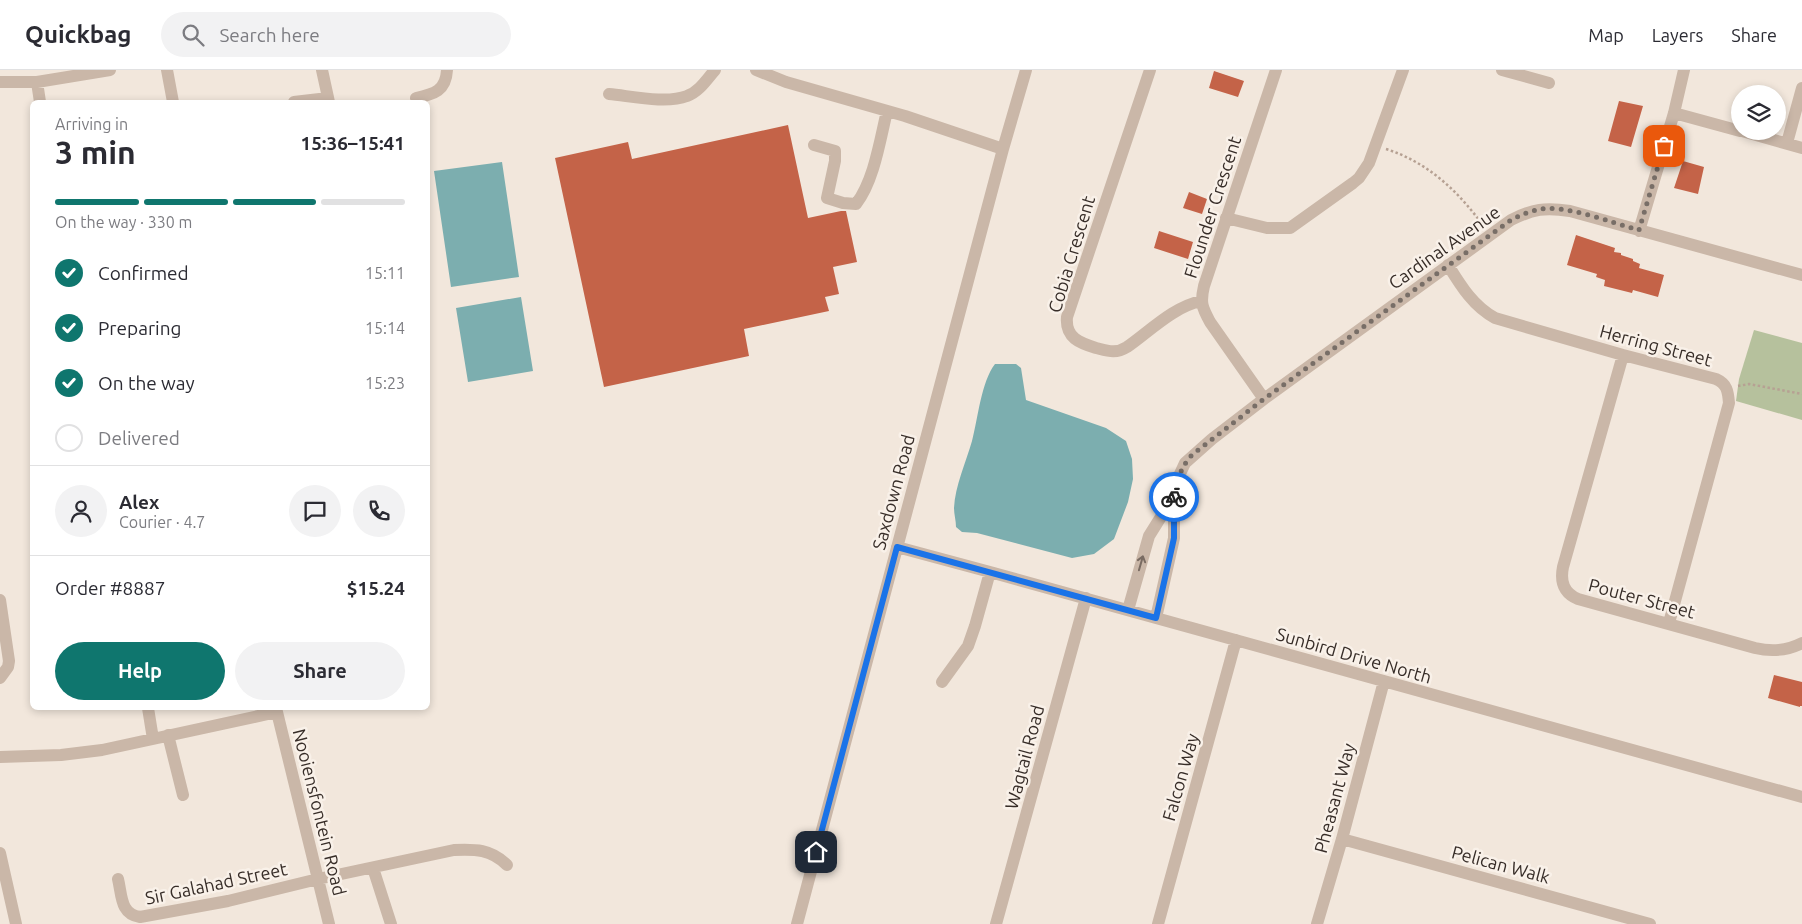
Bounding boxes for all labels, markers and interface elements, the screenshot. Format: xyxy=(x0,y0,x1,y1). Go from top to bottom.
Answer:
search box xyxy=(161,12,511,57)
text: Quickbag xyxy=(25,21,131,48)
icon: search xyxy=(179,21,207,49)
text: Search here xyxy=(219,24,320,46)
text: Map xyxy=(1588,25,1624,45)
text: Layers xyxy=(1652,25,1703,45)
text: Share xyxy=(1731,25,1777,45)
map controls xyxy=(1731,85,1786,140)
button: layers xyxy=(1731,85,1786,140)
text: Arriving in xyxy=(55,115,128,133)
pin xyxy=(1643,125,1685,167)
text: 15:36–15:41 xyxy=(300,132,405,154)
icon: bag xyxy=(1650,132,1678,160)
text: 3 min xyxy=(55,134,136,170)
street label: Flounder Crescent xyxy=(1180,134,1244,280)
street label: Cobia Crescent xyxy=(1044,193,1098,315)
street label: Cardinal Avenue xyxy=(1385,201,1503,293)
text: On the way · 330 m xyxy=(55,213,192,231)
icon: check xyxy=(55,259,83,287)
text: Confirmed xyxy=(98,262,189,284)
text: 15:11 xyxy=(365,264,405,282)
icon: check xyxy=(55,314,83,342)
text: Preparing xyxy=(98,317,182,339)
text: 15:14 xyxy=(365,319,405,337)
street label: Herring Street xyxy=(1598,320,1714,370)
icon: check xyxy=(55,369,83,397)
text: On the way xyxy=(98,372,195,394)
text: 15:23 xyxy=(365,374,405,392)
text: Delivered xyxy=(98,427,180,449)
street label: Saxdown Road xyxy=(868,432,918,552)
courier xyxy=(1149,472,1199,522)
icon: bike xyxy=(1160,483,1188,511)
button: person xyxy=(55,485,107,537)
button: chat xyxy=(289,485,341,537)
button: phone xyxy=(353,485,405,537)
text: Alex xyxy=(119,491,159,513)
text: Courier · 4.7 xyxy=(119,513,205,531)
one-way arrow xyxy=(1137,555,1147,571)
street label: Pouter Street xyxy=(1586,574,1698,622)
text: Order #8887 xyxy=(55,577,165,599)
text: $15.24 xyxy=(347,577,405,599)
street label: Sunbird Drive North xyxy=(1274,623,1434,687)
button: Help xyxy=(55,642,225,700)
button: Share xyxy=(235,642,405,700)
street label: Wagtail Road xyxy=(1001,703,1047,811)
street label: Nooiensfontein Road xyxy=(290,727,350,897)
street label: Falcon Way xyxy=(1158,731,1202,823)
street label: Pheasant Way xyxy=(1310,741,1358,855)
pin xyxy=(795,831,837,873)
icon: home xyxy=(802,838,830,866)
street label: Pelican Walk xyxy=(1450,841,1552,887)
street label: Sir Galahad Street xyxy=(143,858,289,908)

